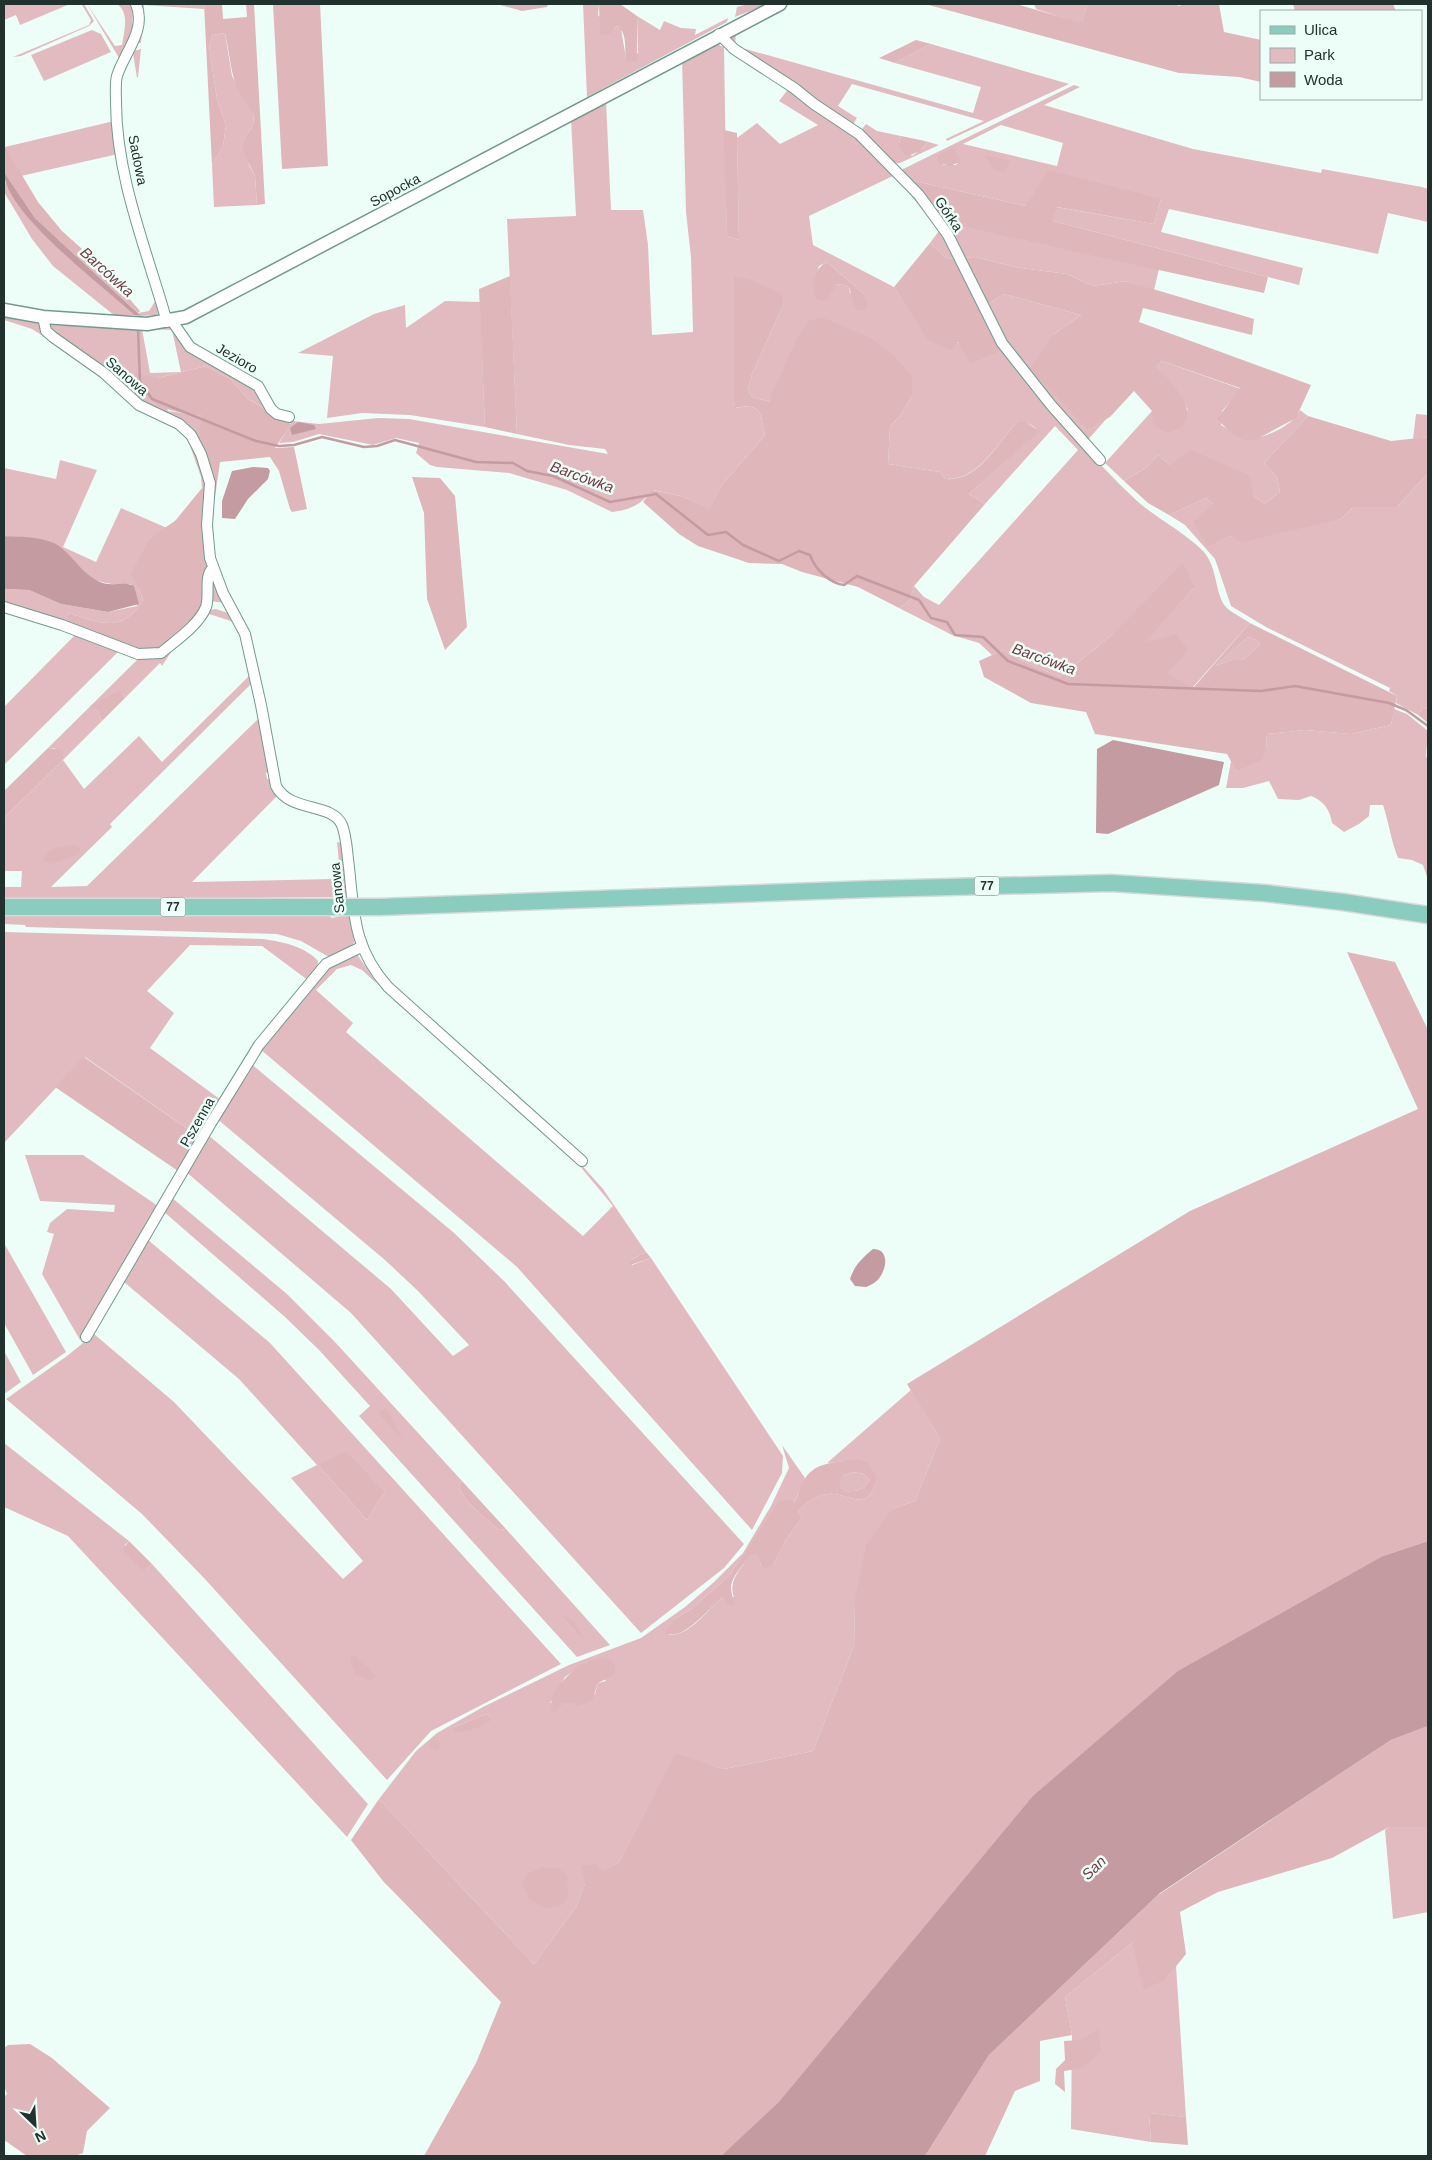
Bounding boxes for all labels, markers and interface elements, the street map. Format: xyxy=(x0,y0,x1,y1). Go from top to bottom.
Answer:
legend xyxy=(1260,10,1422,100)
text: Ulica xyxy=(1304,21,1338,38)
text: Park xyxy=(1304,46,1335,63)
text: Woda xyxy=(1304,71,1344,88)
street label: Sadowa xyxy=(125,134,151,187)
street label: Sopocka xyxy=(367,170,423,210)
street label: Górka xyxy=(932,194,966,234)
water label: Barcówka xyxy=(77,243,137,300)
street label: Jezioro xyxy=(213,340,261,376)
street label: Sanowa xyxy=(103,353,152,399)
water label: Barcówka xyxy=(548,457,616,496)
water label: Barcówka xyxy=(1010,639,1078,678)
street label: Sanowa xyxy=(326,862,348,914)
road number: 77 xyxy=(974,876,1000,896)
road number: 77 xyxy=(160,898,186,916)
street label: Pszenna xyxy=(176,1094,218,1150)
water label: San xyxy=(1078,1852,1109,1883)
north arrow xyxy=(10,2100,60,2150)
text: N xyxy=(33,2127,48,2146)

